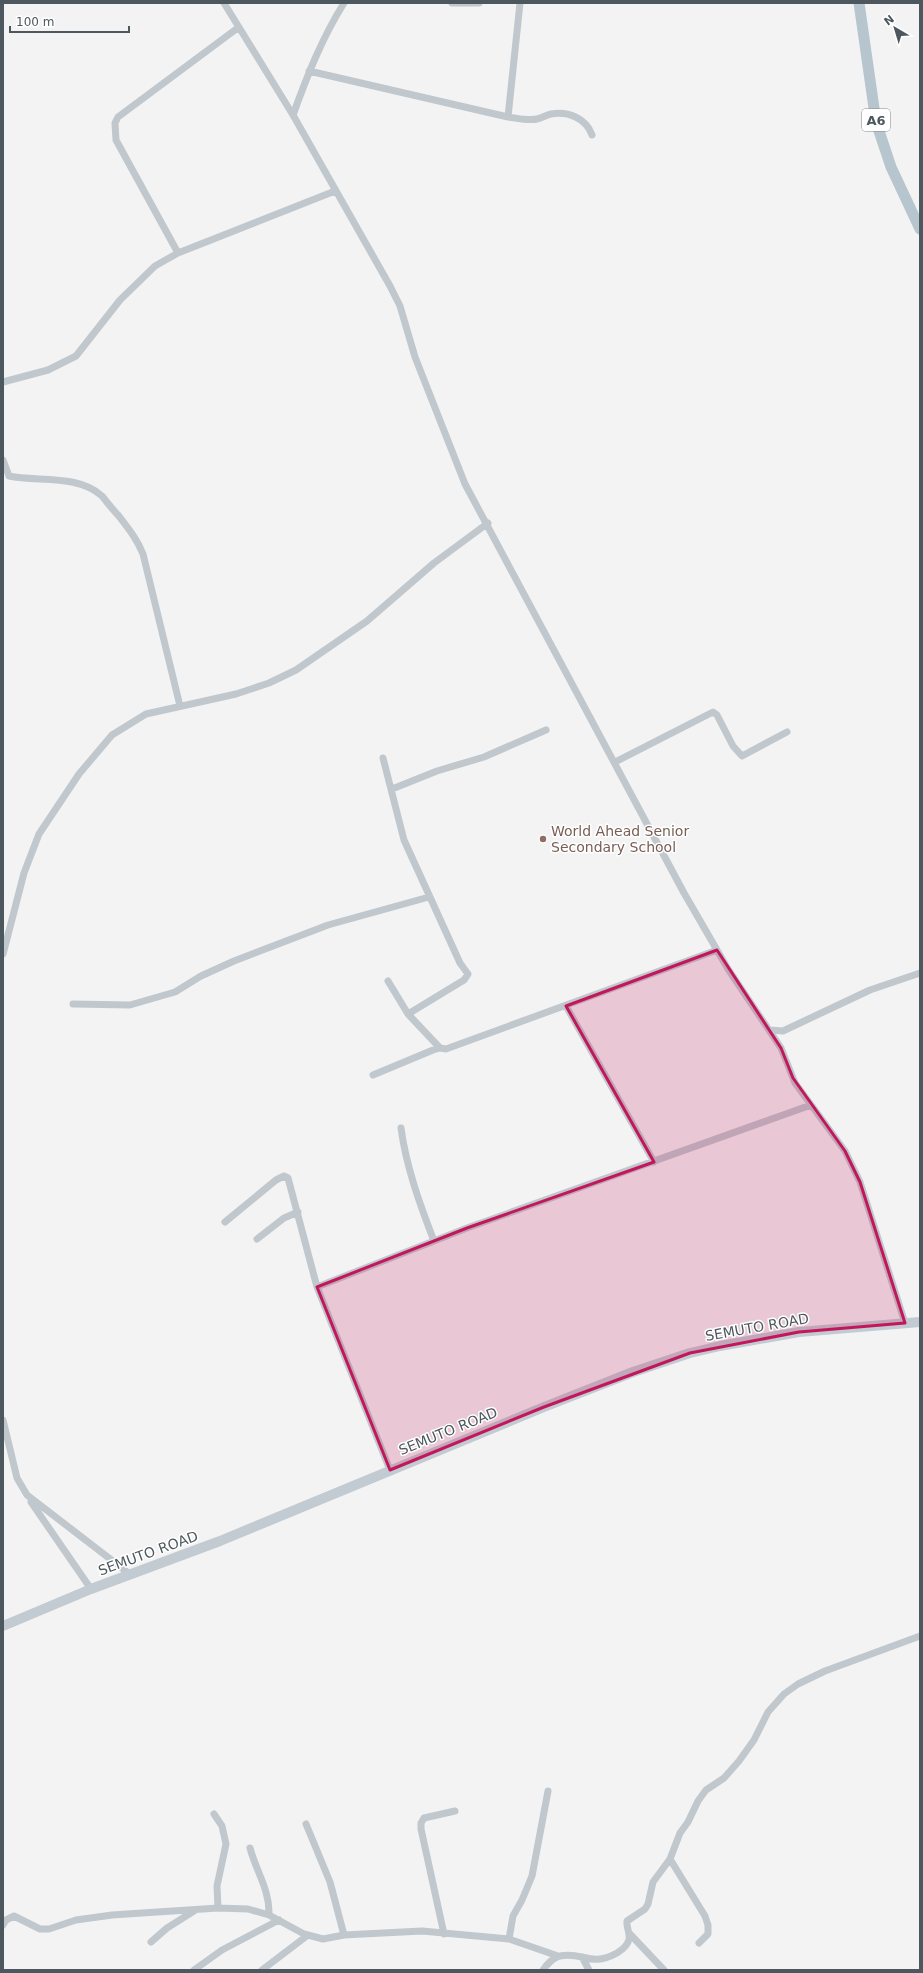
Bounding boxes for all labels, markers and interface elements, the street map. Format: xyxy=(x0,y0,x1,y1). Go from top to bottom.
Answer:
scale bar xyxy=(10,8,129,34)
north arrow xyxy=(875,8,915,48)
text: N xyxy=(882,13,897,28)
text: 100 m xyxy=(16,15,54,29)
road number: A6 xyxy=(862,109,890,131)
place label: World Ahead Senior Secondary School xyxy=(551,823,689,855)
marker: World Ahead Senior Secondary School xyxy=(538,834,548,844)
street label: SEMUTO ROAD xyxy=(704,1310,810,1344)
street label: SEMUTO ROAD xyxy=(396,1404,500,1458)
street label: SEMUTO ROAD xyxy=(96,1528,200,1578)

